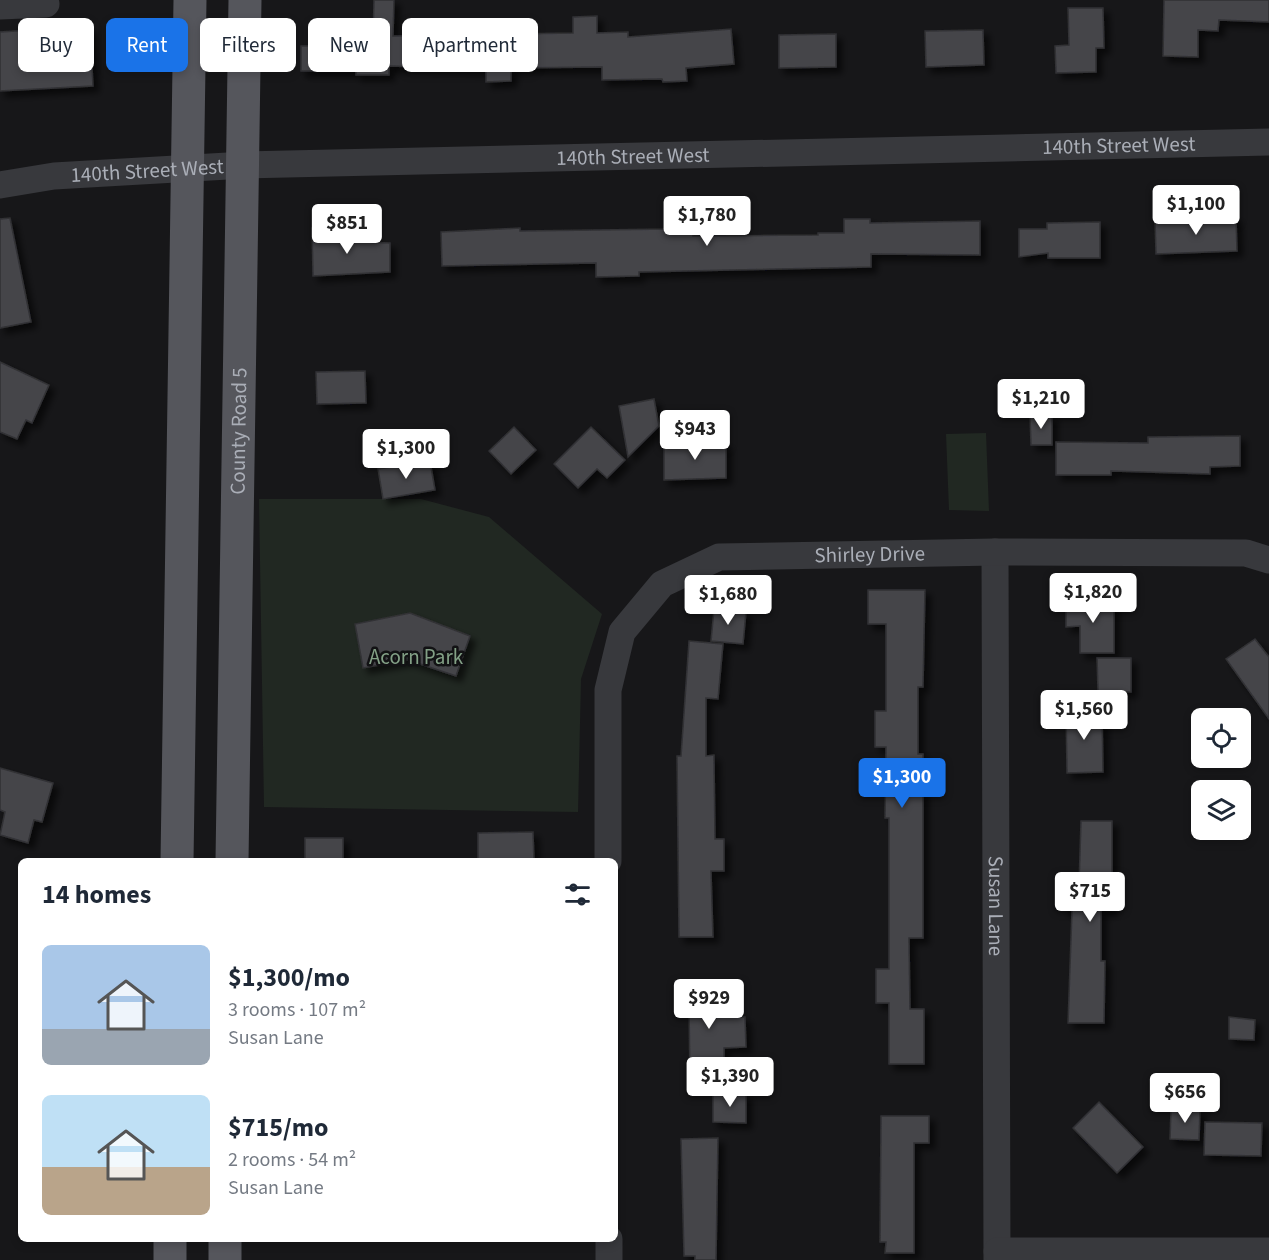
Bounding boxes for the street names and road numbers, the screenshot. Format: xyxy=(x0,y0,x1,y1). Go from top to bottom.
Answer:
street label: 140th Street West xyxy=(1042,129,1196,162)
street label: 140th Street West xyxy=(556,140,710,173)
street label: 140th Street West xyxy=(70,151,225,190)
street label: County Road 5 xyxy=(223,367,254,495)
street label: Shirley Drive xyxy=(814,538,925,570)
street label: Susan Lane xyxy=(981,856,1011,956)

